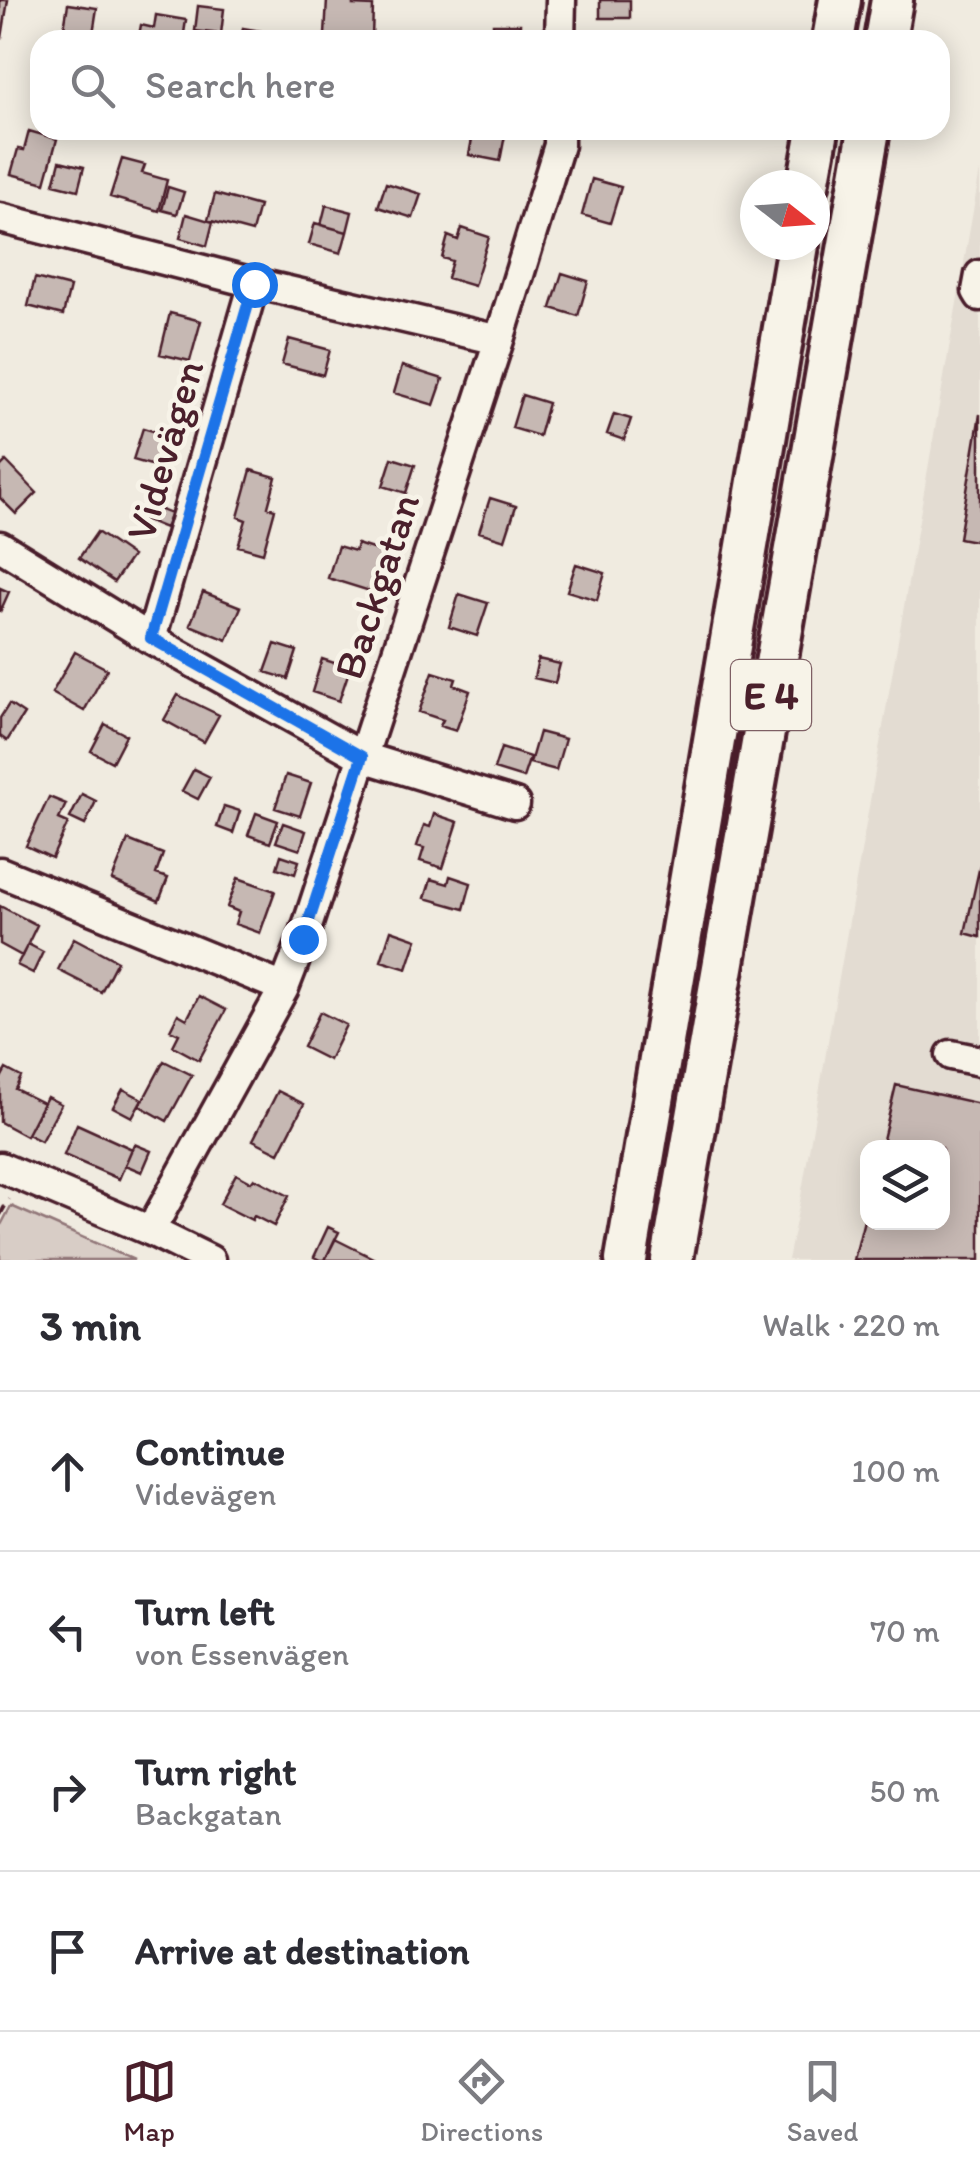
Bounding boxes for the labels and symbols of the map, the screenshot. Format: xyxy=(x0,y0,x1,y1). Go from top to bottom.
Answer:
north arrow xyxy=(740,170,830,260)
route start xyxy=(232,262,278,308)
street label: Videvägen xyxy=(114,354,215,546)
street label: Backgatan xyxy=(323,487,430,685)
road number: E 4 xyxy=(731,660,811,730)
route end xyxy=(281,917,327,963)

